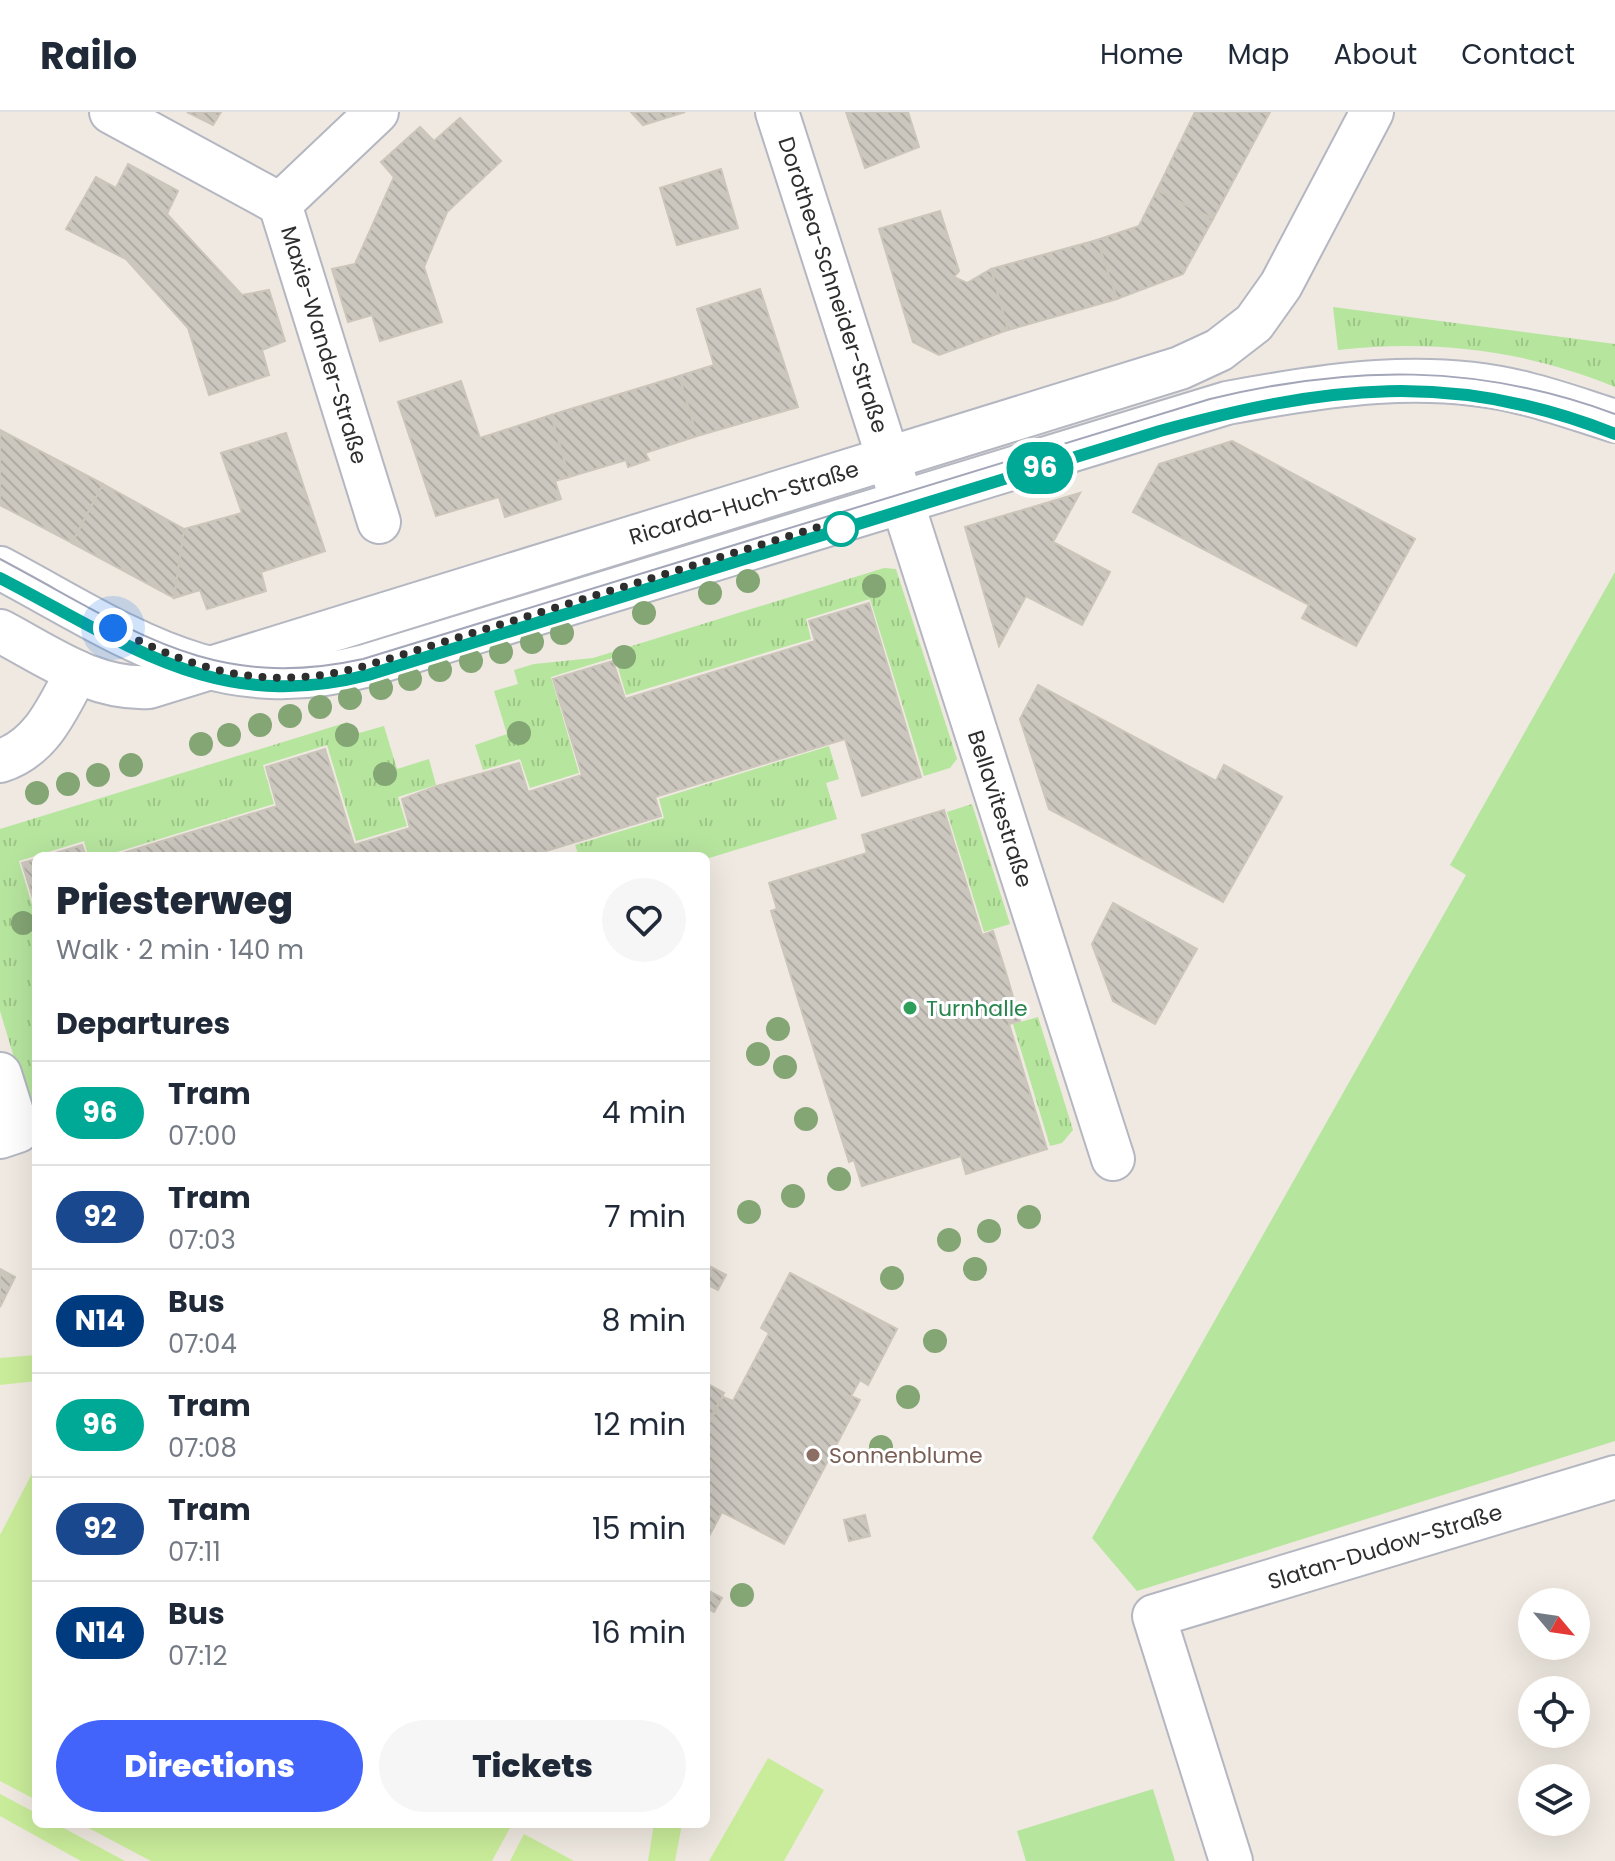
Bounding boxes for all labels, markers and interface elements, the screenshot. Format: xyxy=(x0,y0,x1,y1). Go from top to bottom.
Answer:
text: Railo xyxy=(40,29,137,82)
text: Home xyxy=(1100,35,1183,74)
text: Map xyxy=(1227,35,1289,74)
text: About xyxy=(1333,35,1417,74)
text: Contact xyxy=(1461,35,1575,74)
street label: Dorothea-Schneider-Straße xyxy=(770,133,896,437)
street label: Maxie-Wander-Straße xyxy=(273,222,375,468)
line badge: 96 xyxy=(1004,442,1076,494)
text: 96 xyxy=(1022,448,1058,487)
street label: Ricarda-Huch-Straße xyxy=(625,453,863,553)
unlabelled marker xyxy=(824,512,858,546)
your location xyxy=(93,608,133,648)
street label: Bellavitestraße xyxy=(960,726,1040,892)
text: Priesterweg xyxy=(56,874,293,927)
button: heart xyxy=(602,878,686,962)
text: Walk · 2 min · 140 m xyxy=(56,932,304,968)
place label: Turnhalle xyxy=(926,993,1028,1024)
marker: Turnhalle xyxy=(901,999,919,1017)
text: Departures xyxy=(56,1002,230,1045)
text: Tram xyxy=(168,1072,251,1115)
text: 4 min xyxy=(602,1091,686,1134)
text: 96 xyxy=(82,1093,118,1132)
text: 07:00 xyxy=(168,1118,237,1154)
text: Tram xyxy=(168,1176,251,1219)
text: 7 min xyxy=(604,1195,686,1238)
text: 92 xyxy=(83,1197,117,1236)
text: 07:03 xyxy=(168,1222,236,1258)
text: Bus xyxy=(168,1280,225,1323)
text: 8 min xyxy=(602,1299,686,1342)
text: N14 xyxy=(75,1301,125,1340)
text: 07:04 xyxy=(168,1326,237,1362)
text: Tram xyxy=(168,1384,251,1427)
text: 12 min xyxy=(594,1403,686,1446)
text: 96 xyxy=(82,1405,118,1444)
text: 07:08 xyxy=(168,1430,237,1466)
place label: Sonnenblume xyxy=(829,1440,983,1471)
marker: Sonnenblume xyxy=(804,1446,822,1464)
text: Tram xyxy=(168,1488,251,1531)
street label: Slatan-Dudow-Straße xyxy=(1264,1497,1506,1597)
text: 15 min xyxy=(592,1507,686,1550)
text: 92 xyxy=(83,1509,117,1548)
text: 07:11 xyxy=(168,1534,221,1570)
north arrow xyxy=(1518,1588,1590,1660)
map controls xyxy=(1518,1588,1590,1836)
text: Bus xyxy=(168,1592,225,1635)
text: 16 min xyxy=(592,1611,686,1654)
text: N14 xyxy=(75,1613,125,1652)
text: 07:12 xyxy=(168,1638,227,1674)
button: locate xyxy=(1518,1676,1590,1748)
button: Directions xyxy=(56,1720,363,1812)
button: Tickets xyxy=(379,1720,686,1812)
button: layers xyxy=(1518,1764,1590,1836)

